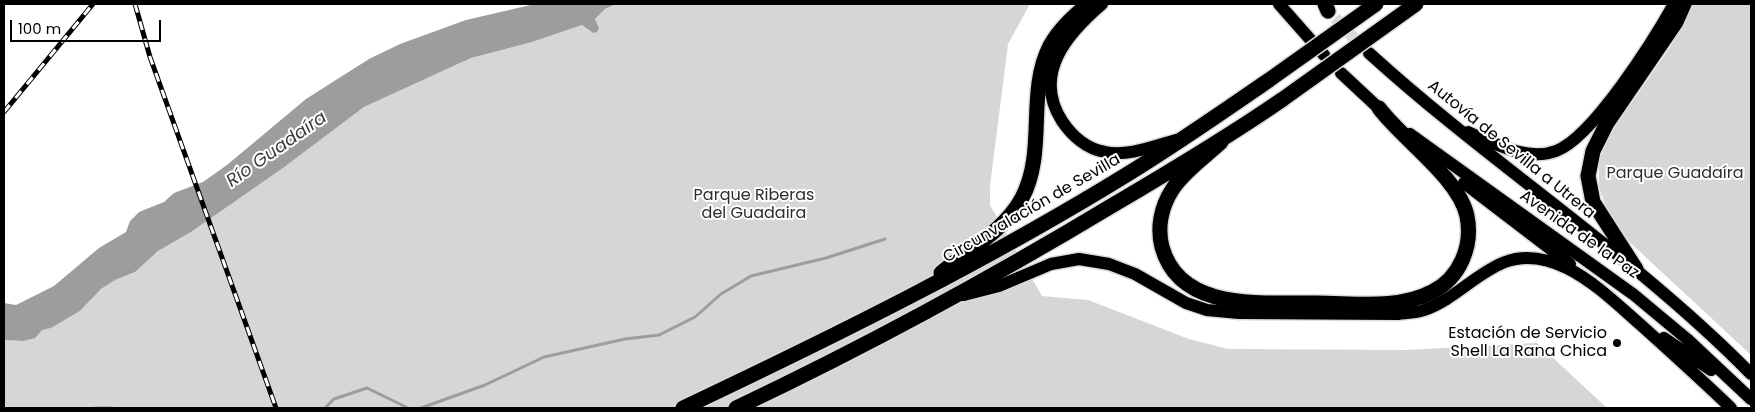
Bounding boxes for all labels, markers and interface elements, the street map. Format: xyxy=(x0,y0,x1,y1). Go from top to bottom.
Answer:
scale bar xyxy=(12,10,164,42)
text: 100 m xyxy=(18,18,61,39)
street label: Autovía de Sevilla a Utrera xyxy=(1423,77,1599,223)
water label: Río Guadaíra xyxy=(223,107,331,193)
street label: Circunvalación de Sevilla xyxy=(940,150,1124,268)
park label: Parque Guadaíra xyxy=(1606,164,1744,184)
park label: Parque Riberas del Guadaira xyxy=(694,186,814,224)
street label: Avenida de la Paz xyxy=(1516,187,1642,283)
place label: Estación de Servicio Shell La Rana Chica xyxy=(1448,324,1607,362)
marker: Estación de Servicio Shell La Rana Chica xyxy=(1611,337,1623,349)

